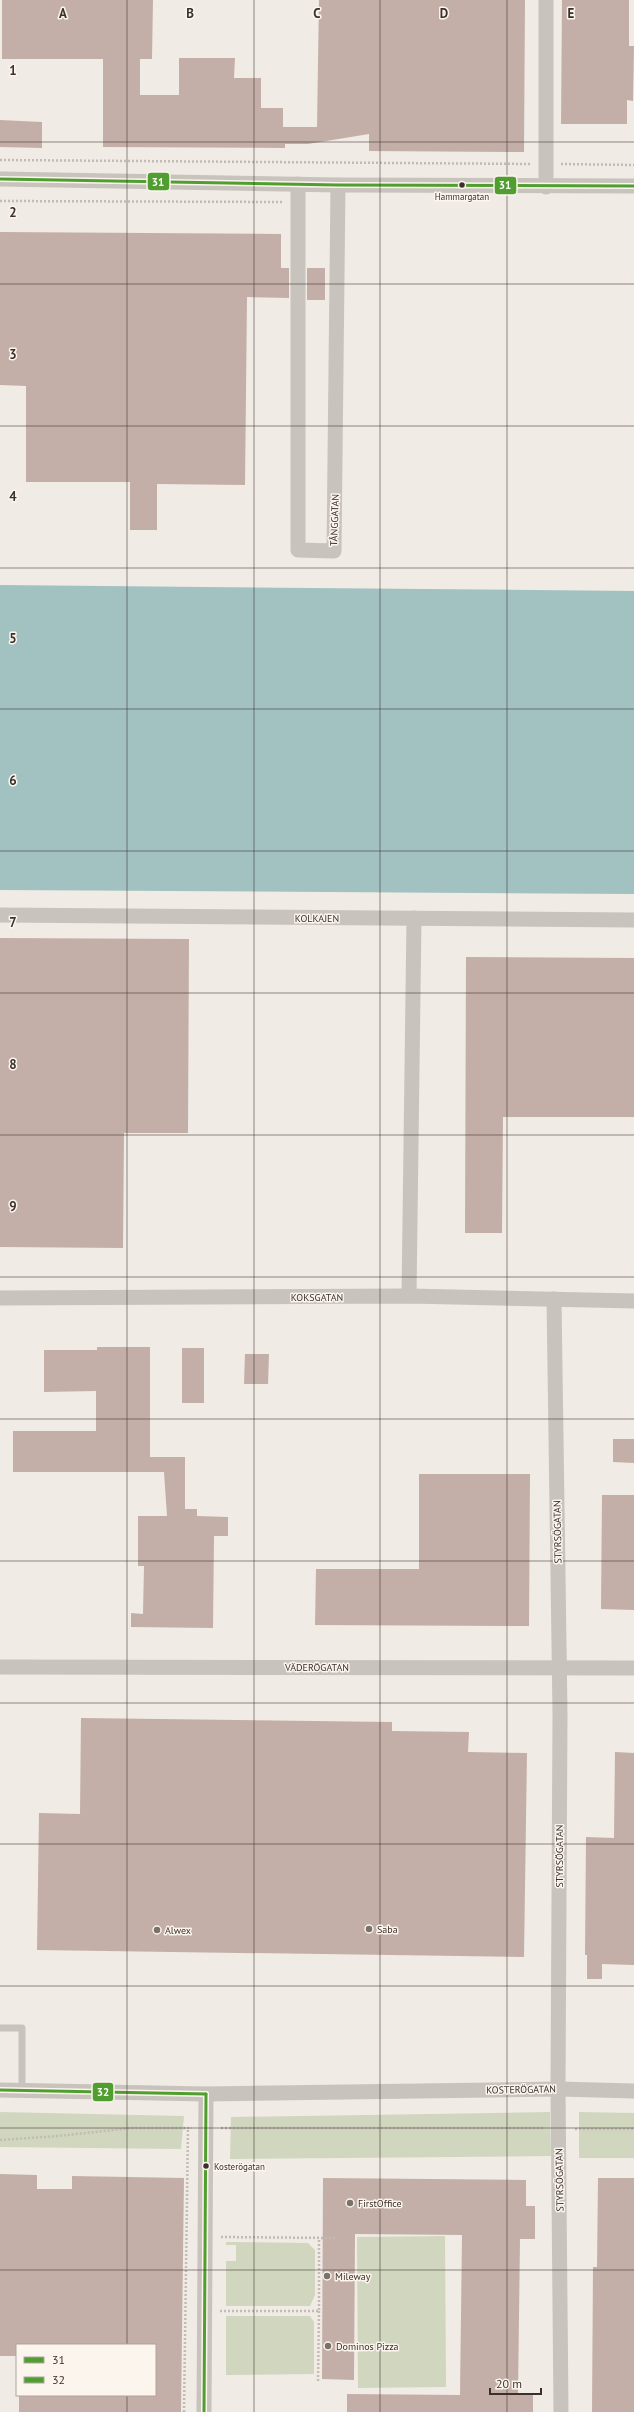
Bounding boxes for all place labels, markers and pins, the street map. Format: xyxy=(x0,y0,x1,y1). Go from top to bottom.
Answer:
marker: Hammargatan xyxy=(457,180,467,190)
place label: Hammargatan xyxy=(435,191,489,202)
place label: Saba xyxy=(377,1923,398,1936)
place label: Alwex xyxy=(165,1924,191,1937)
marker: Saba xyxy=(364,1924,374,1934)
marker: Alwex xyxy=(152,1925,162,1935)
marker: Kosterögatan xyxy=(201,2161,211,2171)
place label: Kosterögatan xyxy=(214,2161,265,2172)
place label: FirstOffice xyxy=(358,2197,402,2210)
marker: FirstOffice xyxy=(345,2198,355,2208)
place label: Mileway xyxy=(335,2270,371,2283)
marker: Mileway xyxy=(322,2271,332,2281)
place label: Dominos Pizza xyxy=(336,2340,399,2353)
marker: Dominos Pizza xyxy=(323,2341,333,2351)

